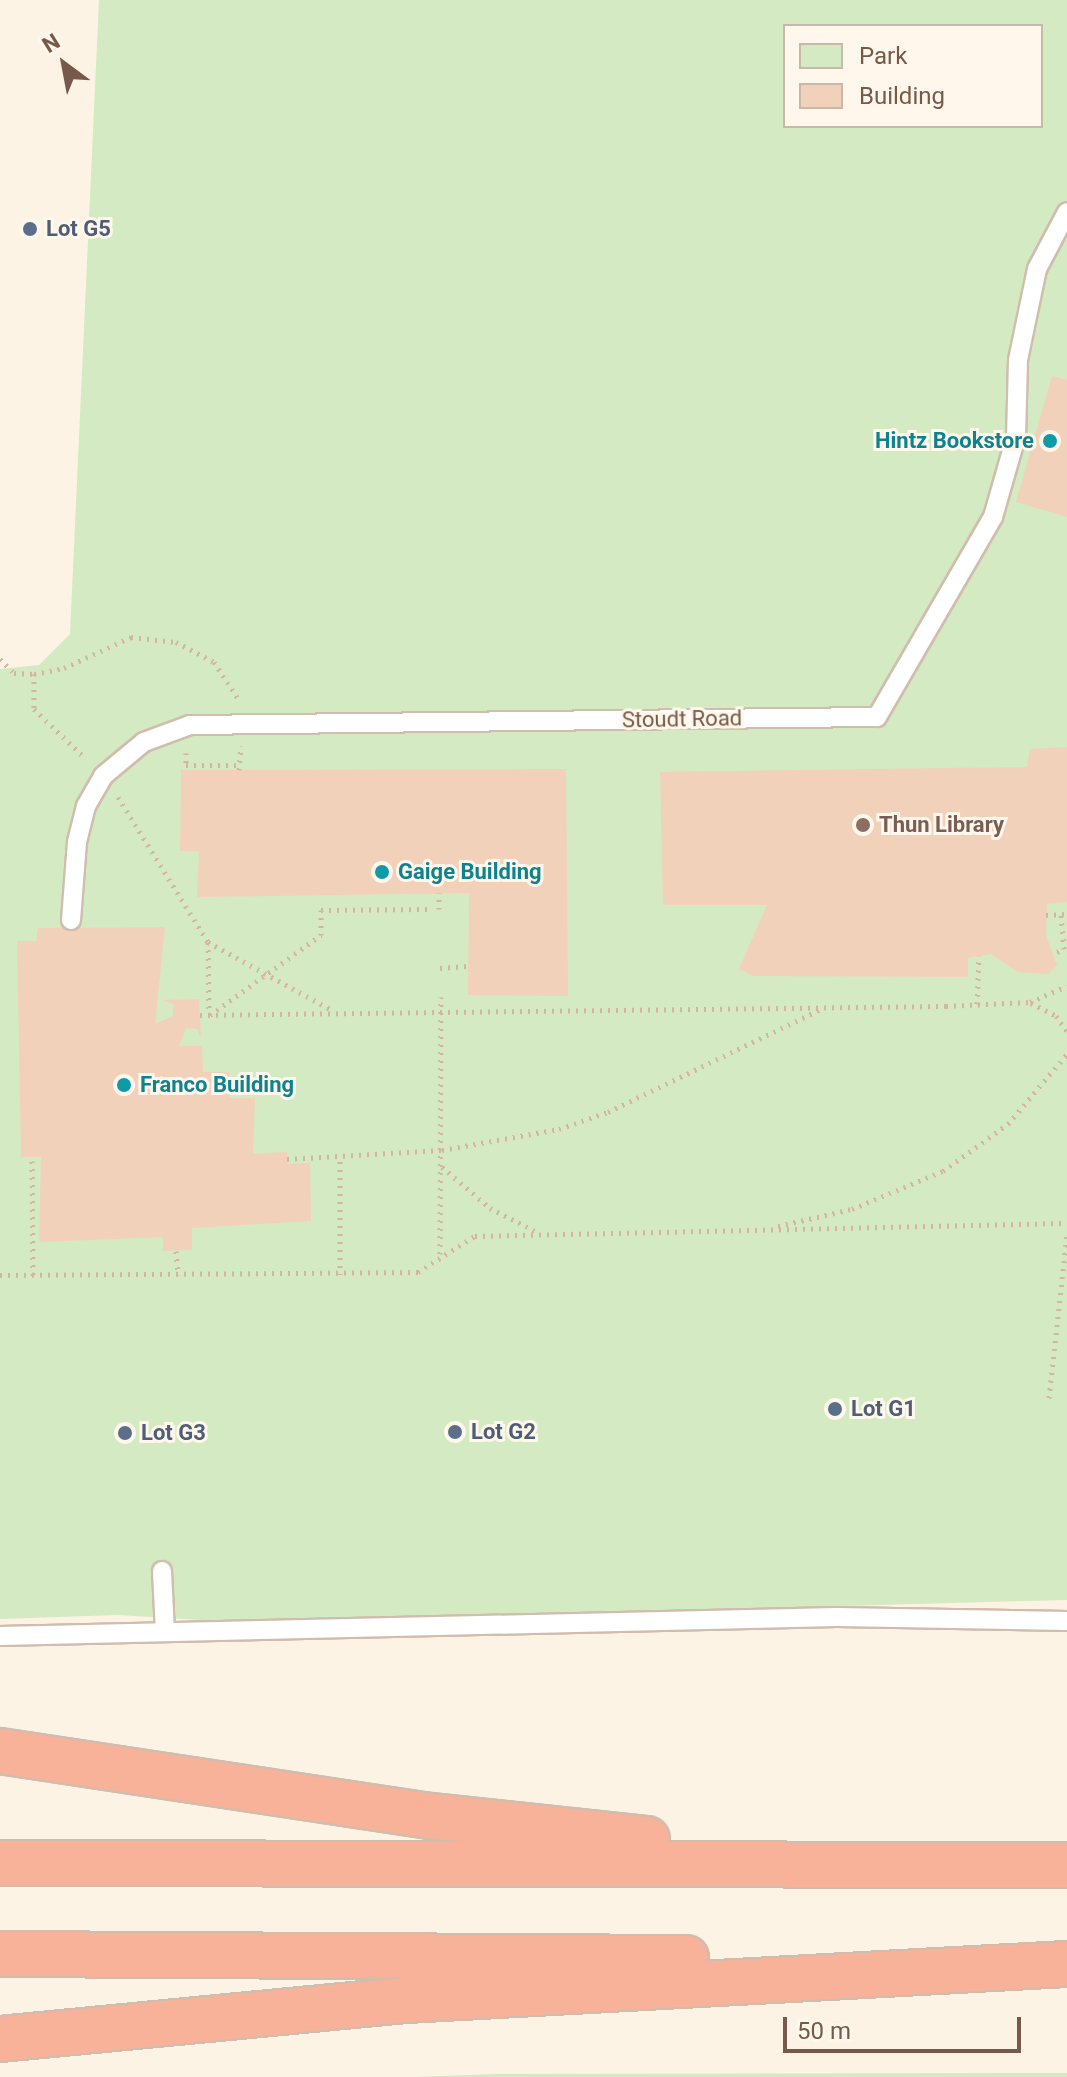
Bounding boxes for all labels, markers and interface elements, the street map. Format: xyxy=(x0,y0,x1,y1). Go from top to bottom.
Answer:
north arrow xyxy=(24,24,104,104)
legend xyxy=(783,24,1043,128)
text: N xyxy=(38,29,64,58)
text: Park xyxy=(859,42,907,70)
text: Building xyxy=(859,82,945,110)
place label: Lot G5 xyxy=(46,216,111,242)
marker: Lot G5 xyxy=(21,220,39,238)
place label: Hintz Bookstore xyxy=(875,428,1034,454)
marker: Hintz Bookstore xyxy=(1041,432,1059,450)
street label: Stoudt Road xyxy=(622,705,742,733)
place label: Thun Library xyxy=(879,812,1004,838)
marker: Thun Library xyxy=(854,816,872,834)
place label: Gaige Building xyxy=(398,859,542,885)
marker: Gaige Building xyxy=(373,863,391,881)
place label: Franco Building xyxy=(140,1072,294,1098)
marker: Franco Building xyxy=(115,1076,133,1094)
place label: Lot G1 xyxy=(851,1396,916,1422)
marker: Lot G1 xyxy=(826,1400,844,1418)
place label: Lot G2 xyxy=(471,1419,536,1445)
place label: Lot G3 xyxy=(141,1420,206,1446)
marker: Lot G2 xyxy=(446,1423,464,1441)
marker: Lot G3 xyxy=(116,1424,134,1442)
scale bar xyxy=(787,2001,1025,2051)
text: 50 m xyxy=(797,2017,851,2045)

